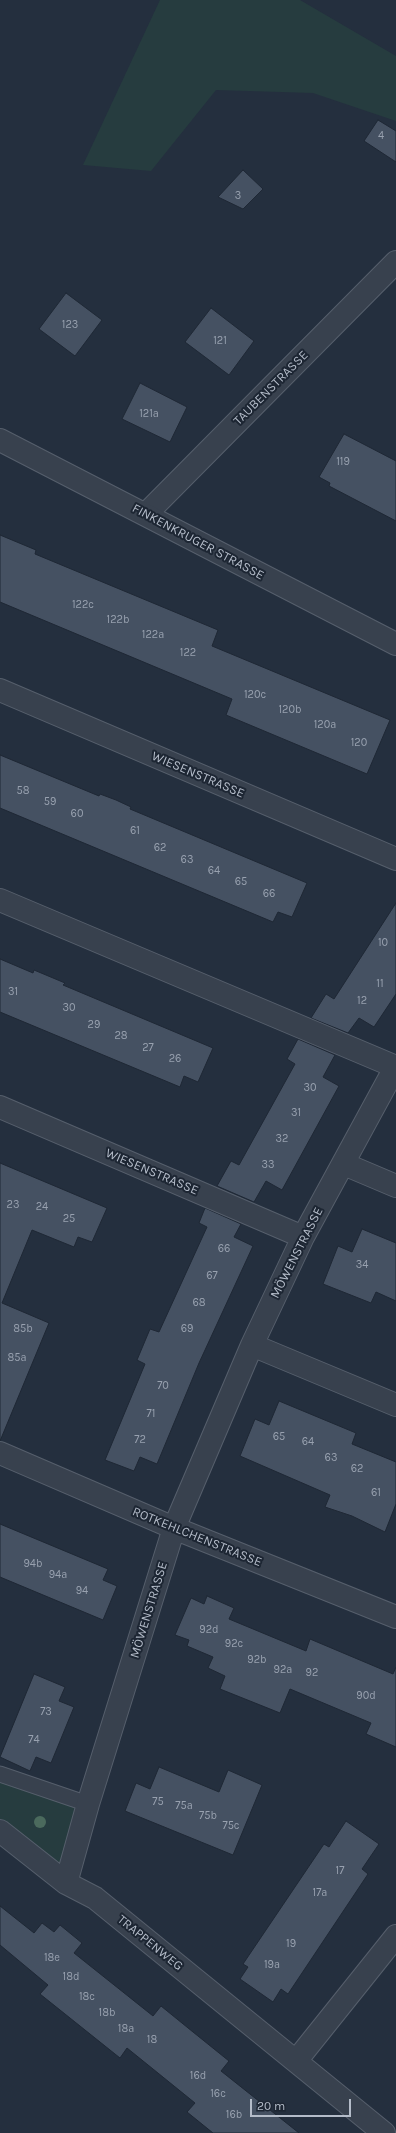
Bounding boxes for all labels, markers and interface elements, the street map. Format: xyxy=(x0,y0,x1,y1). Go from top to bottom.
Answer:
house number: 4 xyxy=(378,129,384,143)
house number: 3 xyxy=(235,189,241,203)
house number: 123 xyxy=(62,318,78,332)
house number: 121 xyxy=(213,334,227,348)
street label: TAUBENSTRASSE xyxy=(230,347,312,429)
house number: 121a xyxy=(139,407,159,421)
house number: 119 xyxy=(336,455,350,469)
street label: FINKENKRUGER STRASSE xyxy=(129,501,267,583)
house number: 122c xyxy=(72,598,94,612)
house number: 122b xyxy=(107,613,129,627)
house number: 122a xyxy=(142,628,164,642)
house number: 122 xyxy=(180,646,196,660)
house number: 120c xyxy=(244,688,266,702)
house number: 120b xyxy=(278,703,302,717)
house number: 120a xyxy=(314,718,336,732)
house number: 120 xyxy=(351,736,367,750)
street label: WIESENSTRASSE xyxy=(149,748,247,802)
house number: 58 xyxy=(17,784,29,798)
house number: 59 xyxy=(44,795,56,809)
house number: 60 xyxy=(71,807,83,821)
house number: 61 xyxy=(130,824,140,838)
house number: 62 xyxy=(154,841,166,855)
house number: 63 xyxy=(181,853,193,867)
house number: 64 xyxy=(208,864,220,878)
house number: 65 xyxy=(235,875,247,889)
house number: 66 xyxy=(263,887,275,901)
house number: 10 xyxy=(378,936,388,950)
house number: 11 xyxy=(376,977,384,991)
house number: 31 xyxy=(8,985,18,999)
house number: 12 xyxy=(357,994,367,1008)
house number: 30 xyxy=(62,1001,76,1015)
house number: 29 xyxy=(88,1018,100,1032)
house number: 28 xyxy=(114,1029,128,1043)
house number: 27 xyxy=(142,1041,154,1055)
house number: 26 xyxy=(169,1052,181,1066)
house number: 30 xyxy=(303,1081,317,1095)
house number: 31 xyxy=(291,1106,301,1120)
house number: 32 xyxy=(276,1132,288,1146)
street label: WIESENSTRASSE xyxy=(103,1145,201,1199)
house number: 33 xyxy=(262,1158,274,1172)
house number: 23 xyxy=(7,1198,19,1212)
house number: 24 xyxy=(36,1200,48,1214)
street label: MÖWENSTRASSE xyxy=(267,1205,327,1301)
house number: 25 xyxy=(63,1212,75,1226)
house number: 66 xyxy=(218,1242,230,1256)
house number: 34 xyxy=(356,1258,368,1272)
house number: 67 xyxy=(206,1269,218,1283)
house number: 68 xyxy=(192,1296,206,1310)
house number: 85b xyxy=(13,1322,33,1336)
house number: 69 xyxy=(181,1322,193,1336)
house number: 85a xyxy=(7,1351,27,1365)
house number: 70 xyxy=(157,1379,169,1393)
house number: 71 xyxy=(147,1407,155,1421)
house number: 65 xyxy=(273,1430,285,1444)
house number: 72 xyxy=(134,1433,146,1447)
house number: 64 xyxy=(302,1435,314,1449)
house number: 63 xyxy=(325,1451,337,1465)
house number: 62 xyxy=(351,1462,363,1476)
house number: 61 xyxy=(371,1486,381,1500)
street label: ROTKEHLCHENSTRASSE xyxy=(130,1504,264,1570)
house number: 94b xyxy=(23,1557,43,1571)
street label: MÖWENSTRASSE xyxy=(127,1560,171,1660)
house number: 94a xyxy=(49,1568,67,1582)
house number: 94 xyxy=(76,1584,88,1598)
house number: 92d xyxy=(199,1623,219,1637)
house number: 92c xyxy=(225,1637,243,1651)
house number: 92b xyxy=(247,1653,267,1667)
house number: 92a xyxy=(274,1663,292,1677)
house number: 92 xyxy=(306,1666,318,1680)
house number: 90d xyxy=(356,1689,376,1703)
house number: 73 xyxy=(40,1705,52,1719)
house number: 74 xyxy=(28,1733,40,1747)
house number: 75 xyxy=(152,1795,164,1809)
house number: 75a xyxy=(175,1799,193,1813)
house number: 75b xyxy=(199,1809,217,1823)
house number: 75c xyxy=(222,1819,240,1833)
house number: 17 xyxy=(336,1864,344,1878)
house number: 17a xyxy=(313,1886,327,1900)
street label: TRAPPENWEG xyxy=(114,1912,186,1974)
house number: 19 xyxy=(286,1937,296,1951)
house number: 18e xyxy=(44,1951,60,1965)
house number: 19a xyxy=(264,1958,280,1972)
house number: 18d xyxy=(63,1970,79,1984)
house number: 18c xyxy=(79,1990,95,2004)
house number: 18b xyxy=(99,2006,115,2020)
house number: 18a xyxy=(118,2022,134,2036)
house number: 18 xyxy=(147,2033,157,2047)
house number: 16d xyxy=(190,2069,206,2083)
house number: 16c xyxy=(210,2087,226,2101)
scale bar xyxy=(252,2091,353,2117)
text: 20 m xyxy=(257,2099,285,2113)
house number: 16b xyxy=(226,2108,242,2122)

